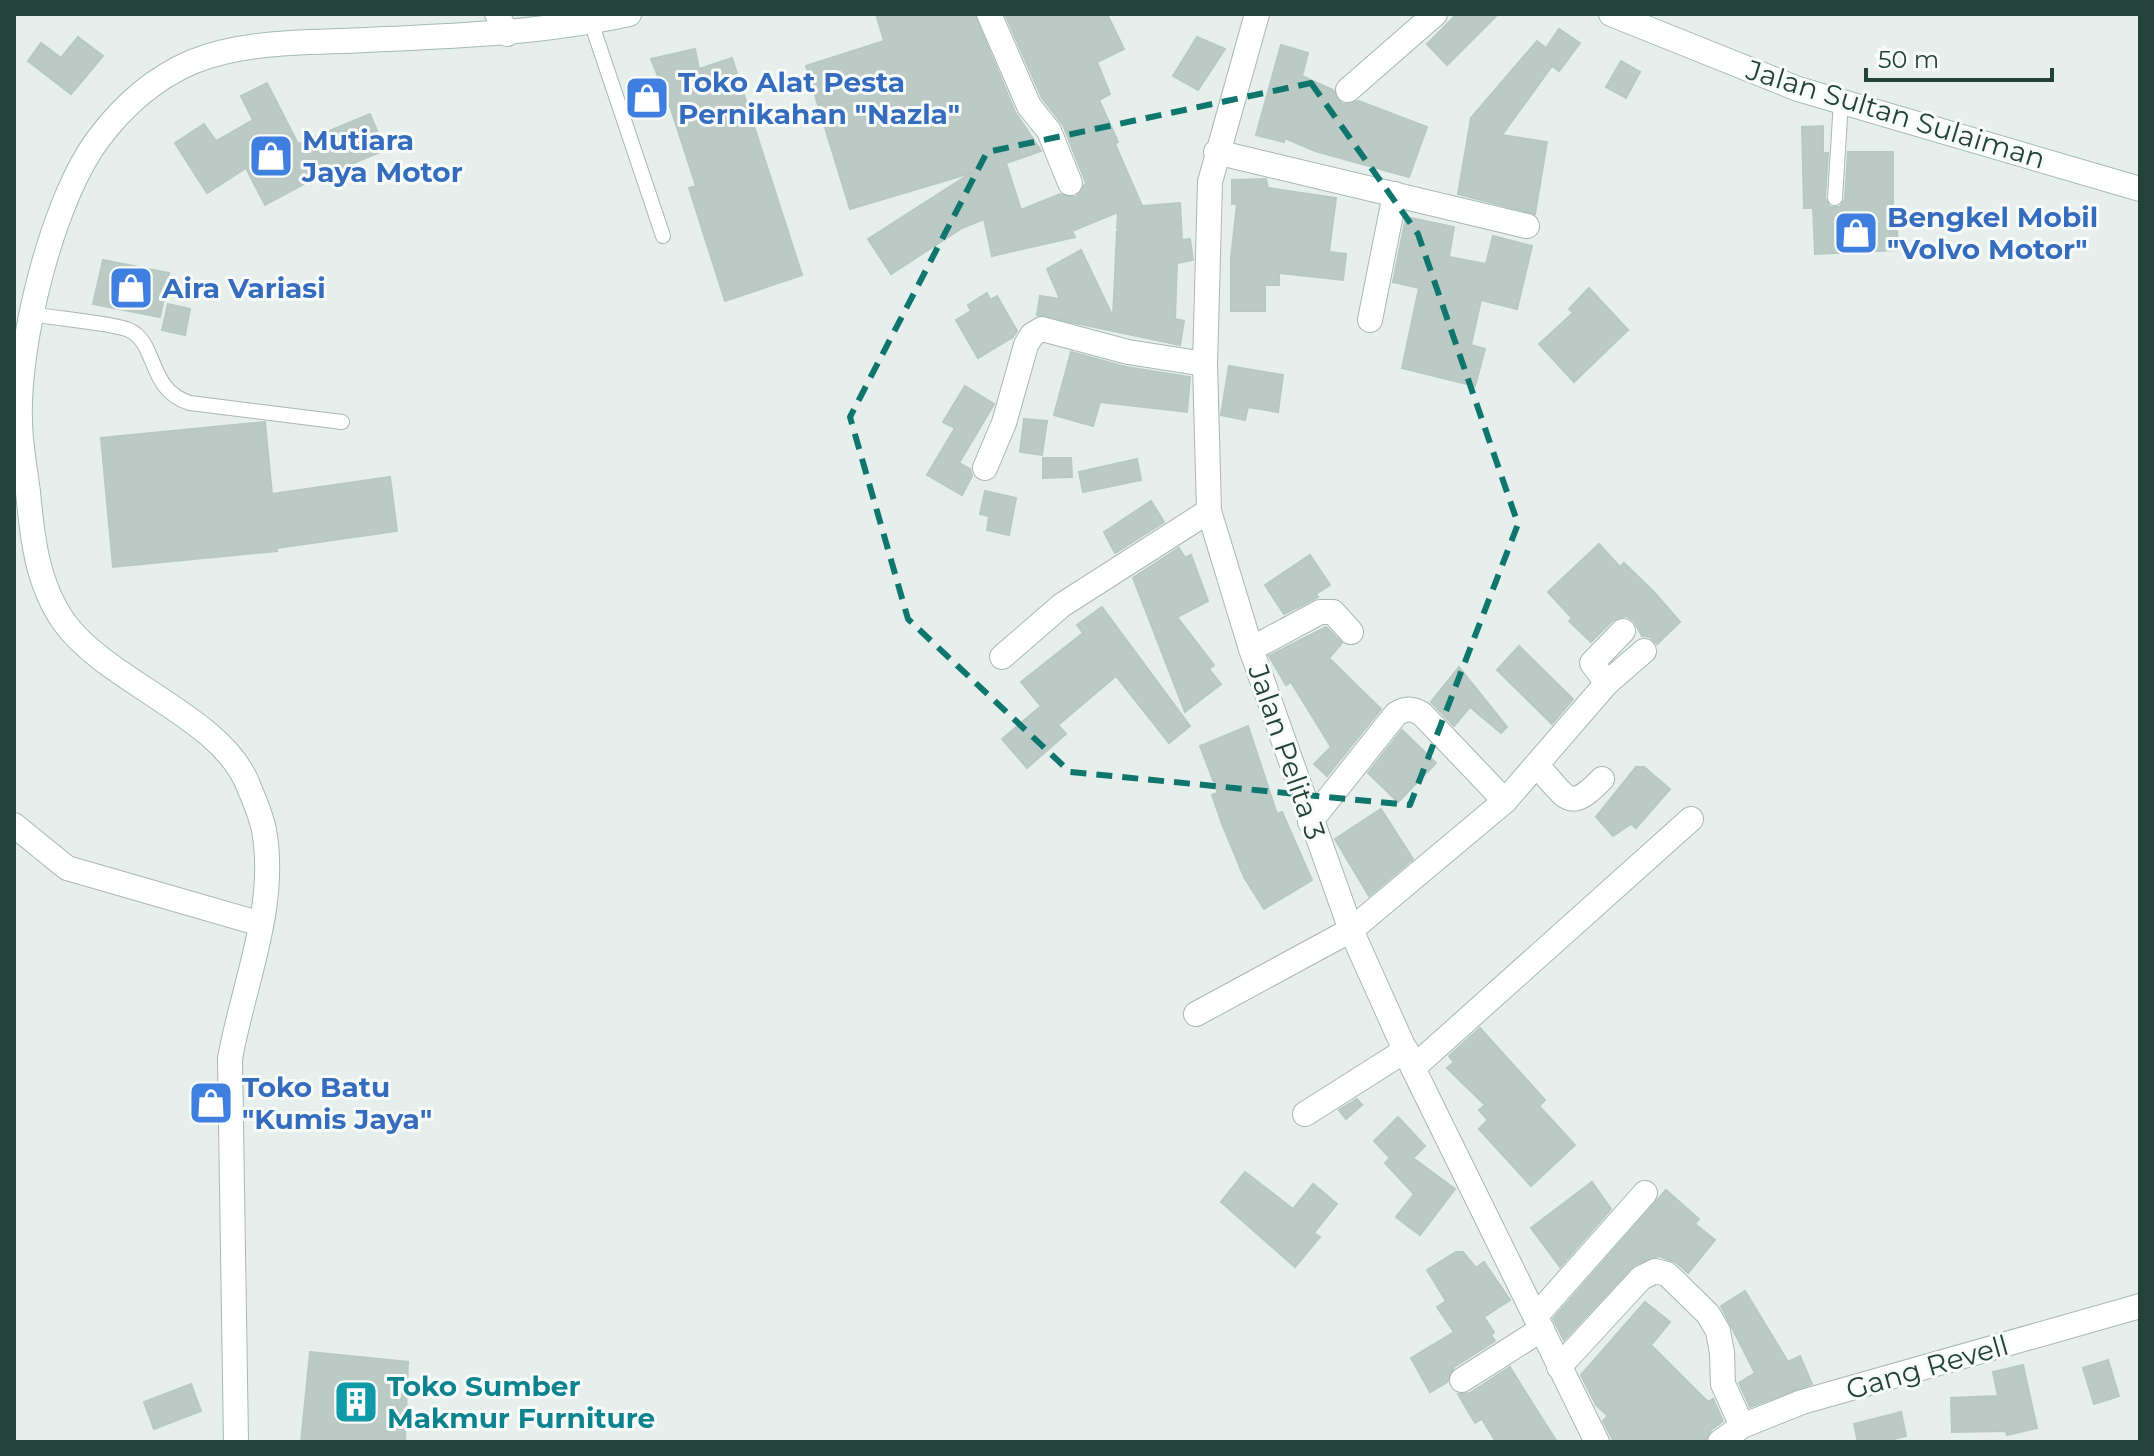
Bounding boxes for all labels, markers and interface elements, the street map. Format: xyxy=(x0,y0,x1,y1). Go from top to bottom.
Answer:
scale bar xyxy=(1866,32,2052,82)
text: 50 m xyxy=(1878,45,1939,74)
street label: Jalan Sultan Sulaiman xyxy=(1742,52,2049,176)
place label: Toko Alat Pesta Pernikahan "Nazla" xyxy=(678,65,960,131)
shop icon: Toko Alat Pesta Pernikahan "Nazla" xyxy=(623,74,671,122)
place label: Mutiara Jaya Motor xyxy=(301,123,463,189)
shop icon: Mutiara Jaya Motor xyxy=(247,132,295,180)
place label: Bengkel Mobil "Volvo Motor" xyxy=(1887,200,2098,266)
shop icon: Bengkel Mobil "Volvo Motor" xyxy=(1832,209,1880,257)
shop icon: Aira Variasi xyxy=(107,264,155,312)
place label: Aira Variasi xyxy=(161,271,326,305)
street label: Jalan Pelita 3 xyxy=(1241,659,1333,844)
place label: Toko Batu "Kumis Jaya" xyxy=(242,1070,432,1136)
shop icon: Toko Batu "Kumis Jaya" xyxy=(187,1079,235,1127)
street label: Gang Revell xyxy=(1842,1328,2012,1406)
place label: Toko Sumber Makmur Furniture xyxy=(387,1369,655,1435)
building icon: Toko Sumber Makmur Furniture xyxy=(332,1378,380,1426)

